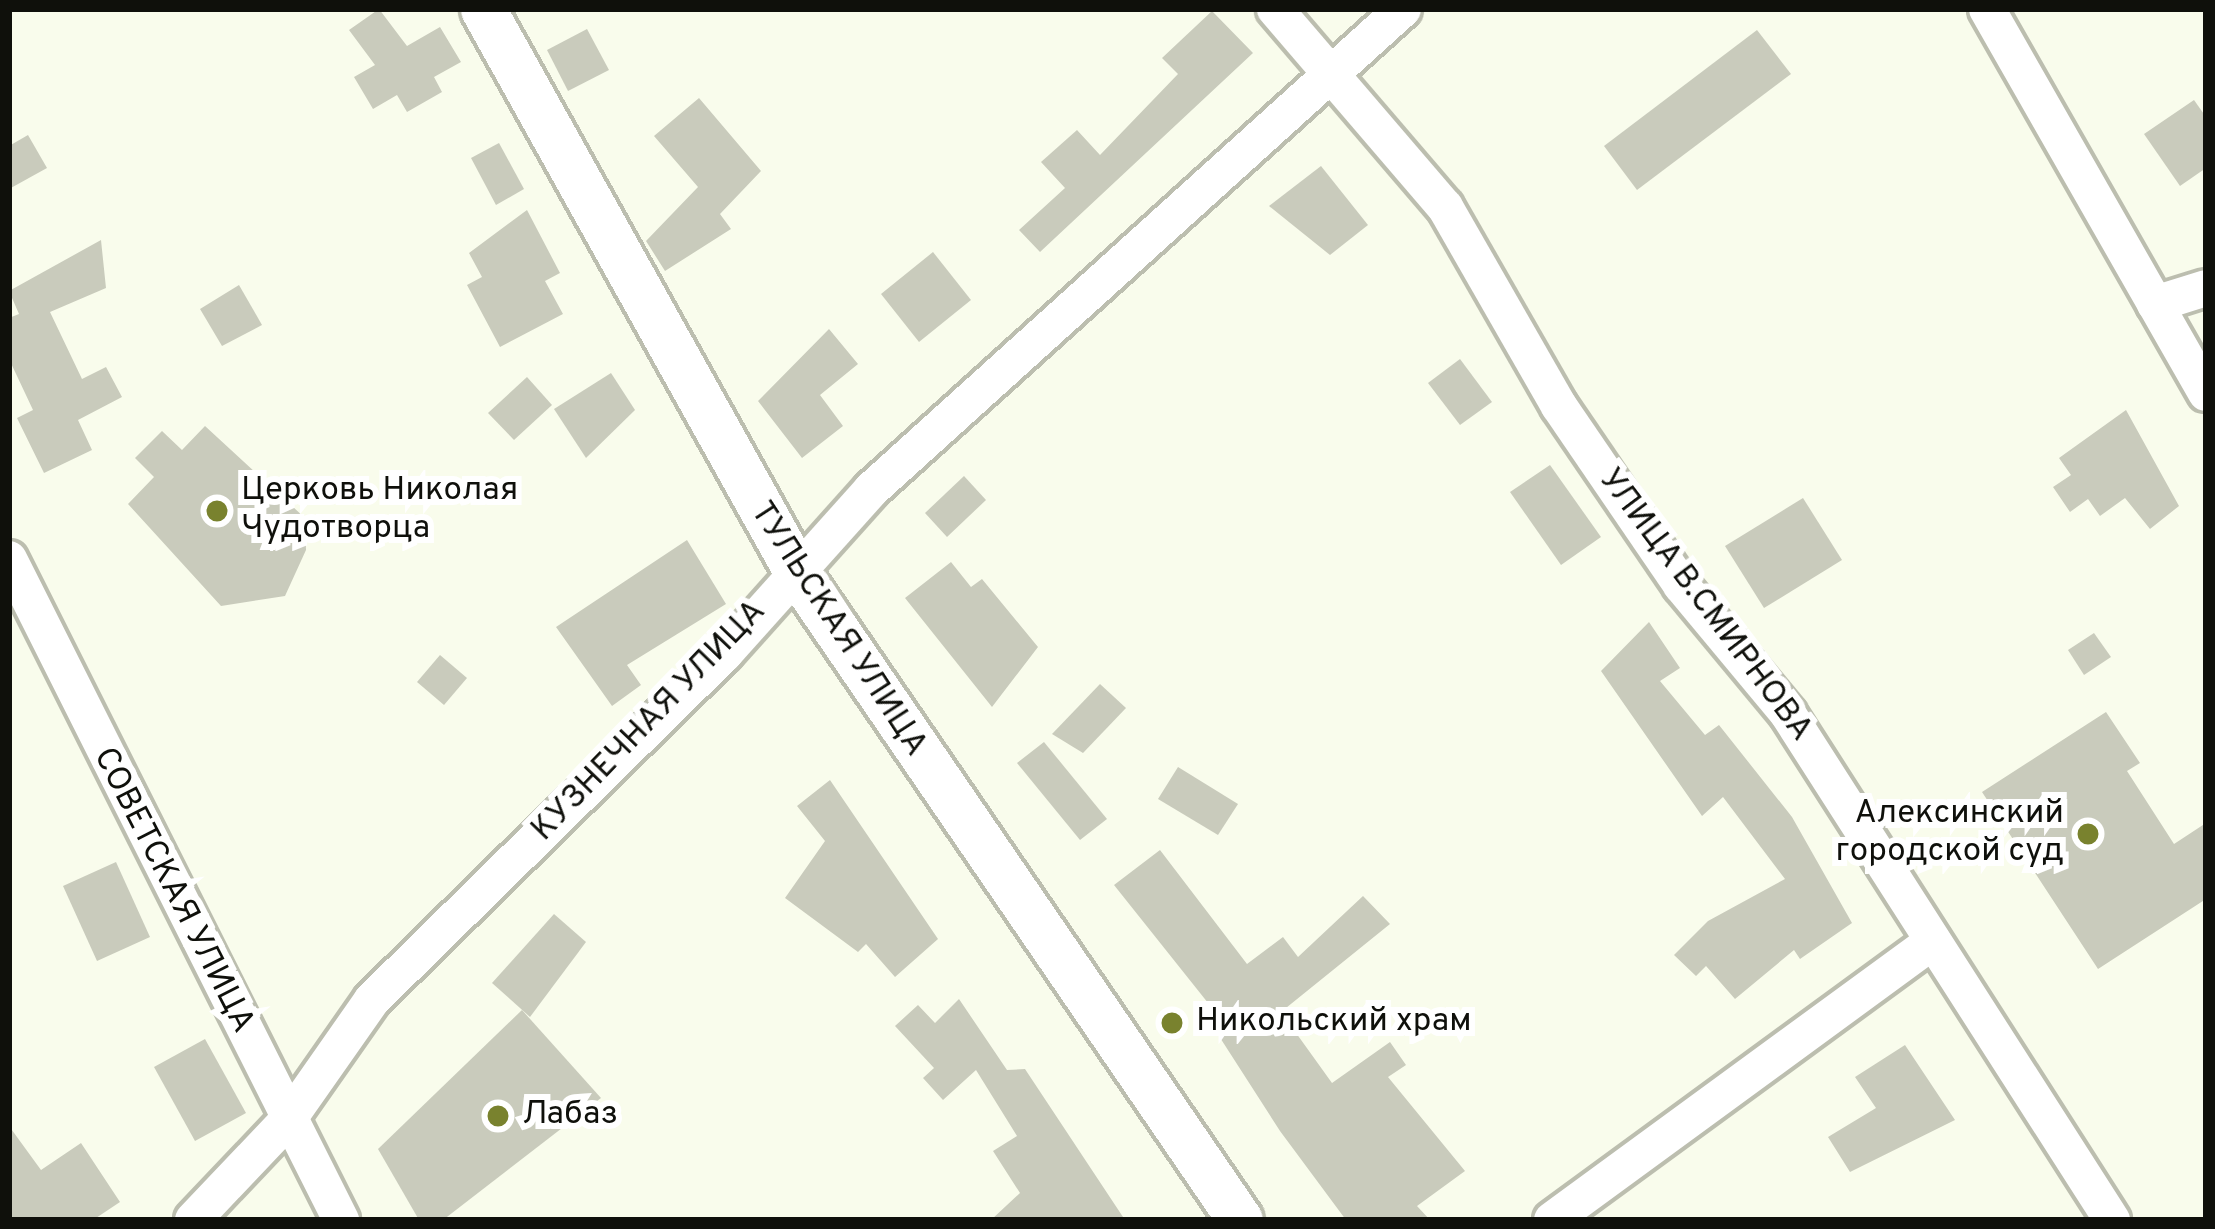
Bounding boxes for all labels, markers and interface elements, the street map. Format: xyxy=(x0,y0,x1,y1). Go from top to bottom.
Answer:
street label: УЛИЦА В.СМИРНОВА xyxy=(1588,461,1820,751)
place label: Церковь Николая Чудотворца xyxy=(241,472,518,550)
street label: ТУЛЬСКАЯ УЛИЦА xyxy=(740,495,934,765)
marker: Церковь Николая Чудотворца xyxy=(204,498,230,524)
street label: КУЗНЕЧНАЯ УЛИЦА xyxy=(525,593,775,851)
street label: СОВЕТСКАЯ УЛИЦА xyxy=(83,742,261,1040)
place label: Алексинский городской суд xyxy=(1836,795,2064,873)
marker: Алексинский городской суд xyxy=(2075,821,2101,847)
place label: Никольский храм xyxy=(1196,1003,1472,1043)
marker: Никольский храм xyxy=(1159,1010,1185,1036)
place label: Лабаз xyxy=(522,1096,618,1136)
marker: Лабаз xyxy=(485,1103,511,1129)

